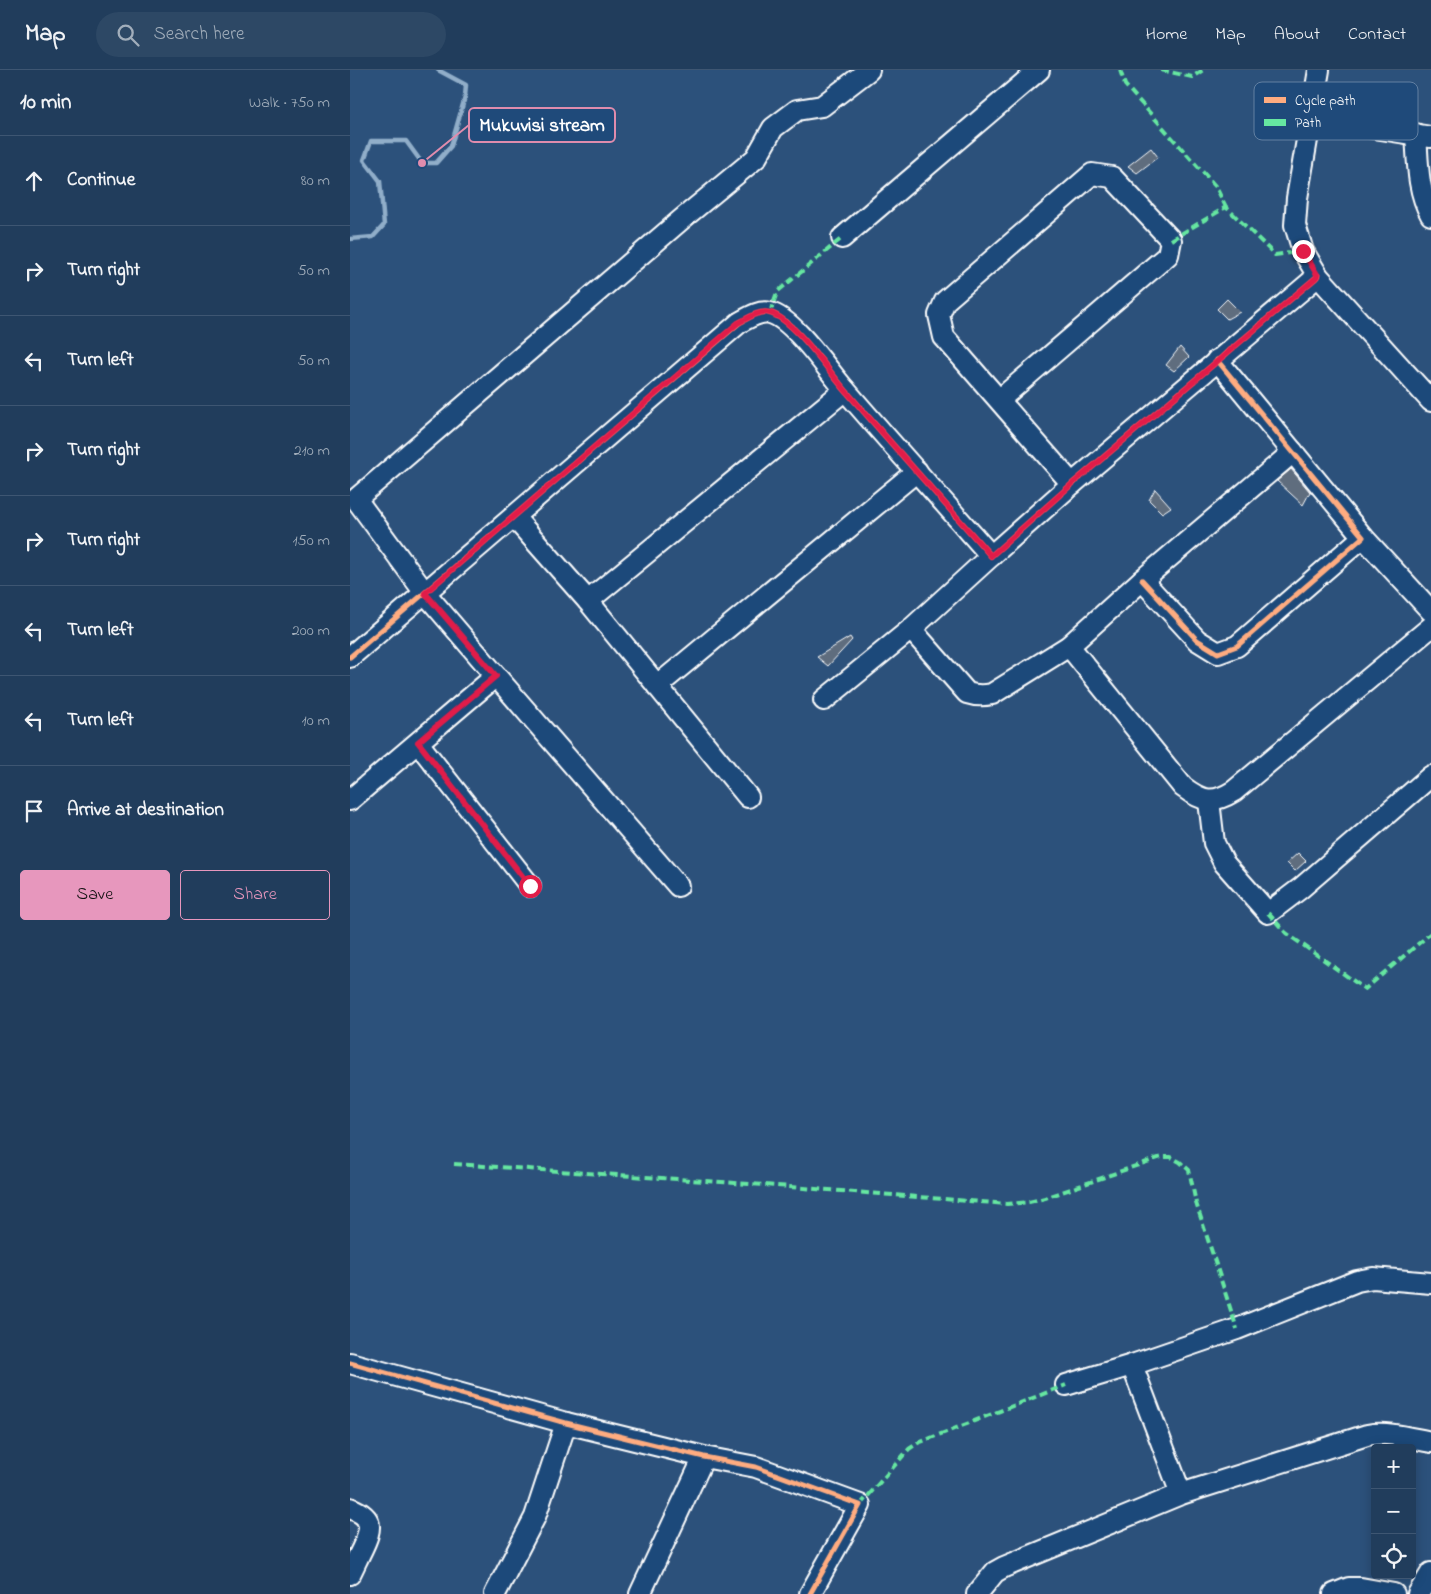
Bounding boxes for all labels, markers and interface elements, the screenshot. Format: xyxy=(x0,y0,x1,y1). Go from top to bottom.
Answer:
search box xyxy=(96,12,446,57)
text: Map xyxy=(25,17,66,52)
icon: search xyxy=(114,21,142,49)
text: Search here xyxy=(154,21,245,48)
text: Home xyxy=(1146,22,1187,48)
text: Map xyxy=(1215,22,1246,48)
text: About xyxy=(1274,22,1320,48)
text: Contact xyxy=(1348,22,1406,48)
legend xyxy=(1254,82,1418,140)
text: 10 min xyxy=(20,88,71,118)
text: Walk · 750 m xyxy=(249,91,330,115)
text: Cycle path xyxy=(1295,91,1356,113)
callout: Mukuvisi stream xyxy=(469,108,615,142)
text: Mukuvisi stream xyxy=(479,113,605,140)
text: Path xyxy=(1295,113,1321,134)
icon: ahead xyxy=(20,167,48,195)
text: Continue xyxy=(67,167,135,194)
text: 80 m xyxy=(301,169,330,193)
route end xyxy=(1292,240,1315,263)
icon: right xyxy=(20,257,48,285)
text: Turn right xyxy=(67,257,140,284)
text: 50 m xyxy=(298,259,330,283)
icon: left xyxy=(20,347,48,375)
text: Turn left xyxy=(67,347,134,374)
text: 50 m xyxy=(298,349,330,373)
icon: right xyxy=(20,437,48,465)
text: Turn right xyxy=(67,437,140,464)
text: 210 m xyxy=(294,439,330,463)
icon: right xyxy=(20,527,48,555)
text: Turn right xyxy=(67,527,140,554)
text: 150 m xyxy=(292,529,330,553)
icon: left xyxy=(20,617,48,645)
text: Turn left xyxy=(67,617,134,644)
text: 200 m xyxy=(292,619,330,643)
icon: left xyxy=(20,707,48,735)
text: Turn left xyxy=(67,707,134,734)
text: 10 m xyxy=(302,709,330,733)
icon: arrive xyxy=(20,797,48,825)
text: Arrive at destination xyxy=(67,797,224,824)
button: Save xyxy=(20,870,170,920)
button: Share xyxy=(180,870,330,920)
route start xyxy=(519,875,542,898)
map controls xyxy=(1371,1444,1416,1579)
button: + xyxy=(1371,1444,1416,1489)
button: − xyxy=(1371,1489,1416,1534)
button: locate xyxy=(1371,1534,1416,1579)

